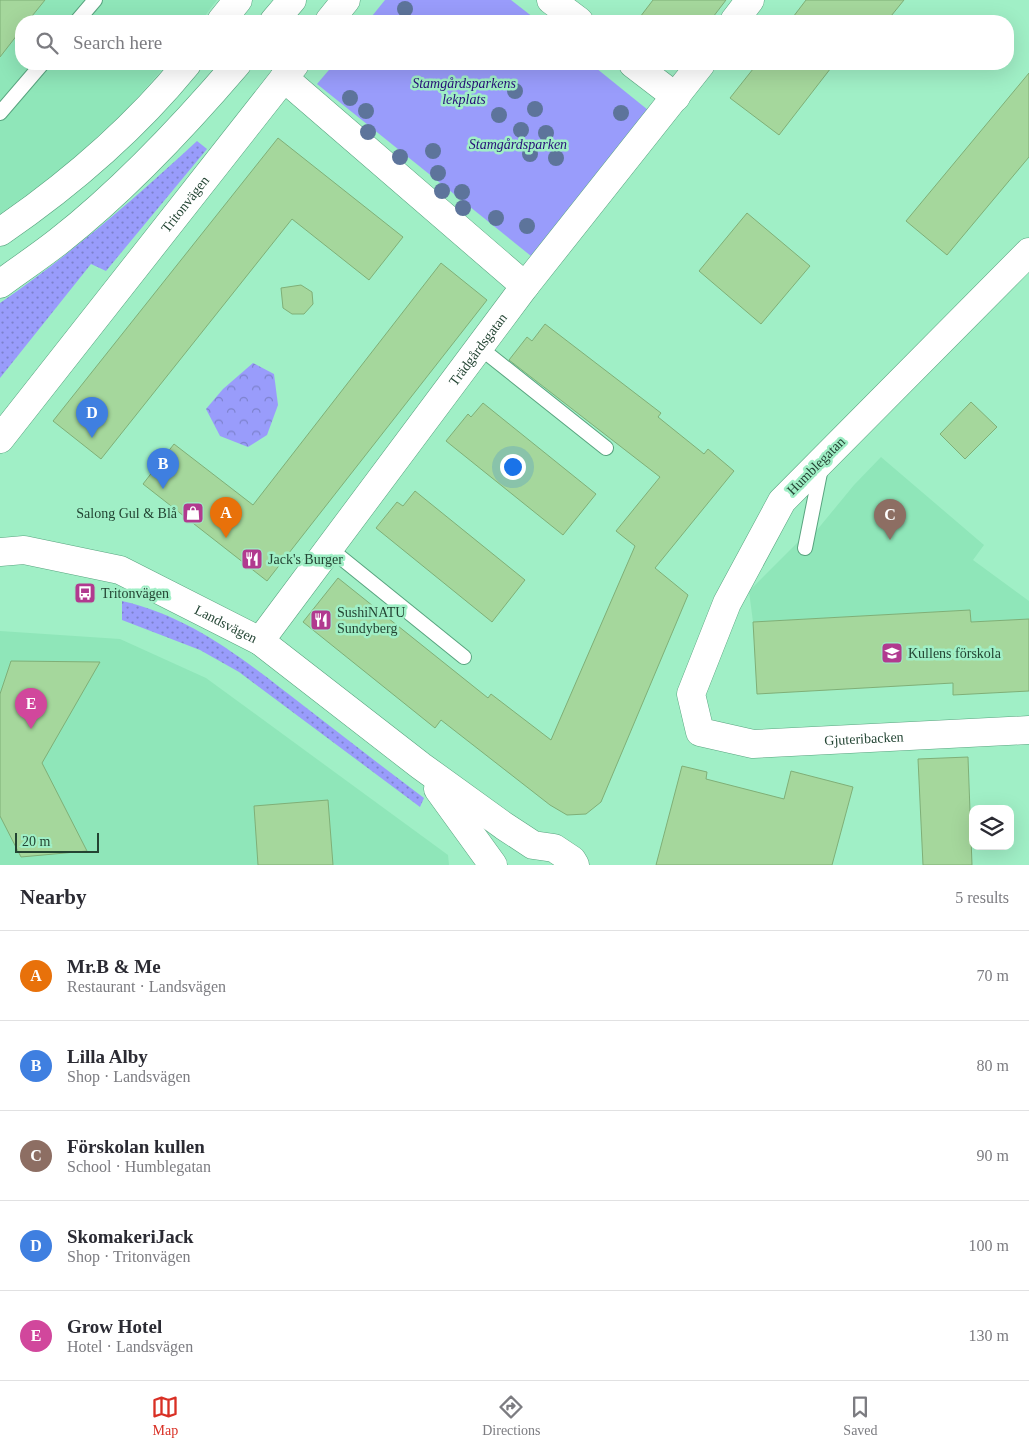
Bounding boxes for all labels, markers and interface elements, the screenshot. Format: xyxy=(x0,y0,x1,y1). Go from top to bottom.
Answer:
search box xyxy=(15,15,1014,70)
icon: search xyxy=(33,29,61,57)
text: Search here xyxy=(73,32,162,53)
park label: Stamgårdsparkens lekplats xyxy=(412,76,516,107)
park label: Stamgårdsparken xyxy=(469,137,567,152)
street label: Tritonvägen xyxy=(158,173,212,235)
street label: Trädgårdsgatan xyxy=(446,310,510,389)
pin: D xyxy=(76,397,108,438)
street label: Humblegatan xyxy=(784,434,848,498)
pin: B xyxy=(147,448,179,489)
your location xyxy=(500,454,526,480)
pin: A xyxy=(210,497,242,538)
pin: C xyxy=(874,499,906,540)
shop icon: Salong Gul & Blå xyxy=(181,501,205,525)
place label: Salong Gul & Blå xyxy=(76,506,178,521)
restaurant icon: Jack's Burger xyxy=(240,547,264,571)
place label: Jack's Burger xyxy=(268,552,343,567)
bus stop icon: Tritonvägen xyxy=(73,581,97,605)
place label: Tritonvägen xyxy=(101,586,169,601)
street label: Landsvägen xyxy=(192,602,260,646)
place label: SushiNATU Sundyberg xyxy=(337,605,405,636)
restaurant icon: SushiNATU Sundyberg xyxy=(309,608,333,632)
school or university icon: Kullens förskola xyxy=(880,641,904,665)
place label: Kullens förskola xyxy=(908,646,1002,661)
pin: E xyxy=(15,688,47,729)
street label: Gjuteribacken xyxy=(824,729,904,748)
map controls xyxy=(969,805,1014,850)
button: layers xyxy=(969,805,1014,850)
scale bar xyxy=(15,830,99,853)
text: 20 m xyxy=(22,834,50,849)
text: Nearby xyxy=(20,885,87,909)
text: 5 results xyxy=(955,889,1009,906)
text: Mr.B & Me xyxy=(67,956,161,977)
text: A xyxy=(30,967,42,984)
text: 70 m xyxy=(977,967,1009,984)
text: Restaurant · Landsvägen xyxy=(67,978,226,995)
text: Lilla Alby xyxy=(67,1046,148,1067)
text: B xyxy=(31,1057,41,1074)
text: 80 m xyxy=(977,1057,1009,1074)
text: Shop · Landsvägen xyxy=(67,1068,191,1085)
text: Förskolan kullen xyxy=(67,1136,205,1157)
text: C xyxy=(30,1147,42,1164)
text: 90 m xyxy=(977,1147,1009,1164)
text: School · Humblegatan xyxy=(67,1158,211,1175)
text: SkomakeriJack xyxy=(67,1226,194,1247)
text: D xyxy=(30,1237,42,1254)
text: 100 m xyxy=(969,1237,1009,1254)
text: Shop · Tritonvägen xyxy=(67,1248,191,1265)
text: Grow Hotel xyxy=(67,1316,162,1337)
text: E xyxy=(31,1327,41,1344)
text: 130 m xyxy=(969,1327,1009,1344)
text: Hotel · Landsvägen xyxy=(67,1338,193,1355)
tab: Map xyxy=(151,1393,179,1439)
tab: Directions xyxy=(482,1393,541,1439)
tab: Saved xyxy=(843,1393,878,1439)

